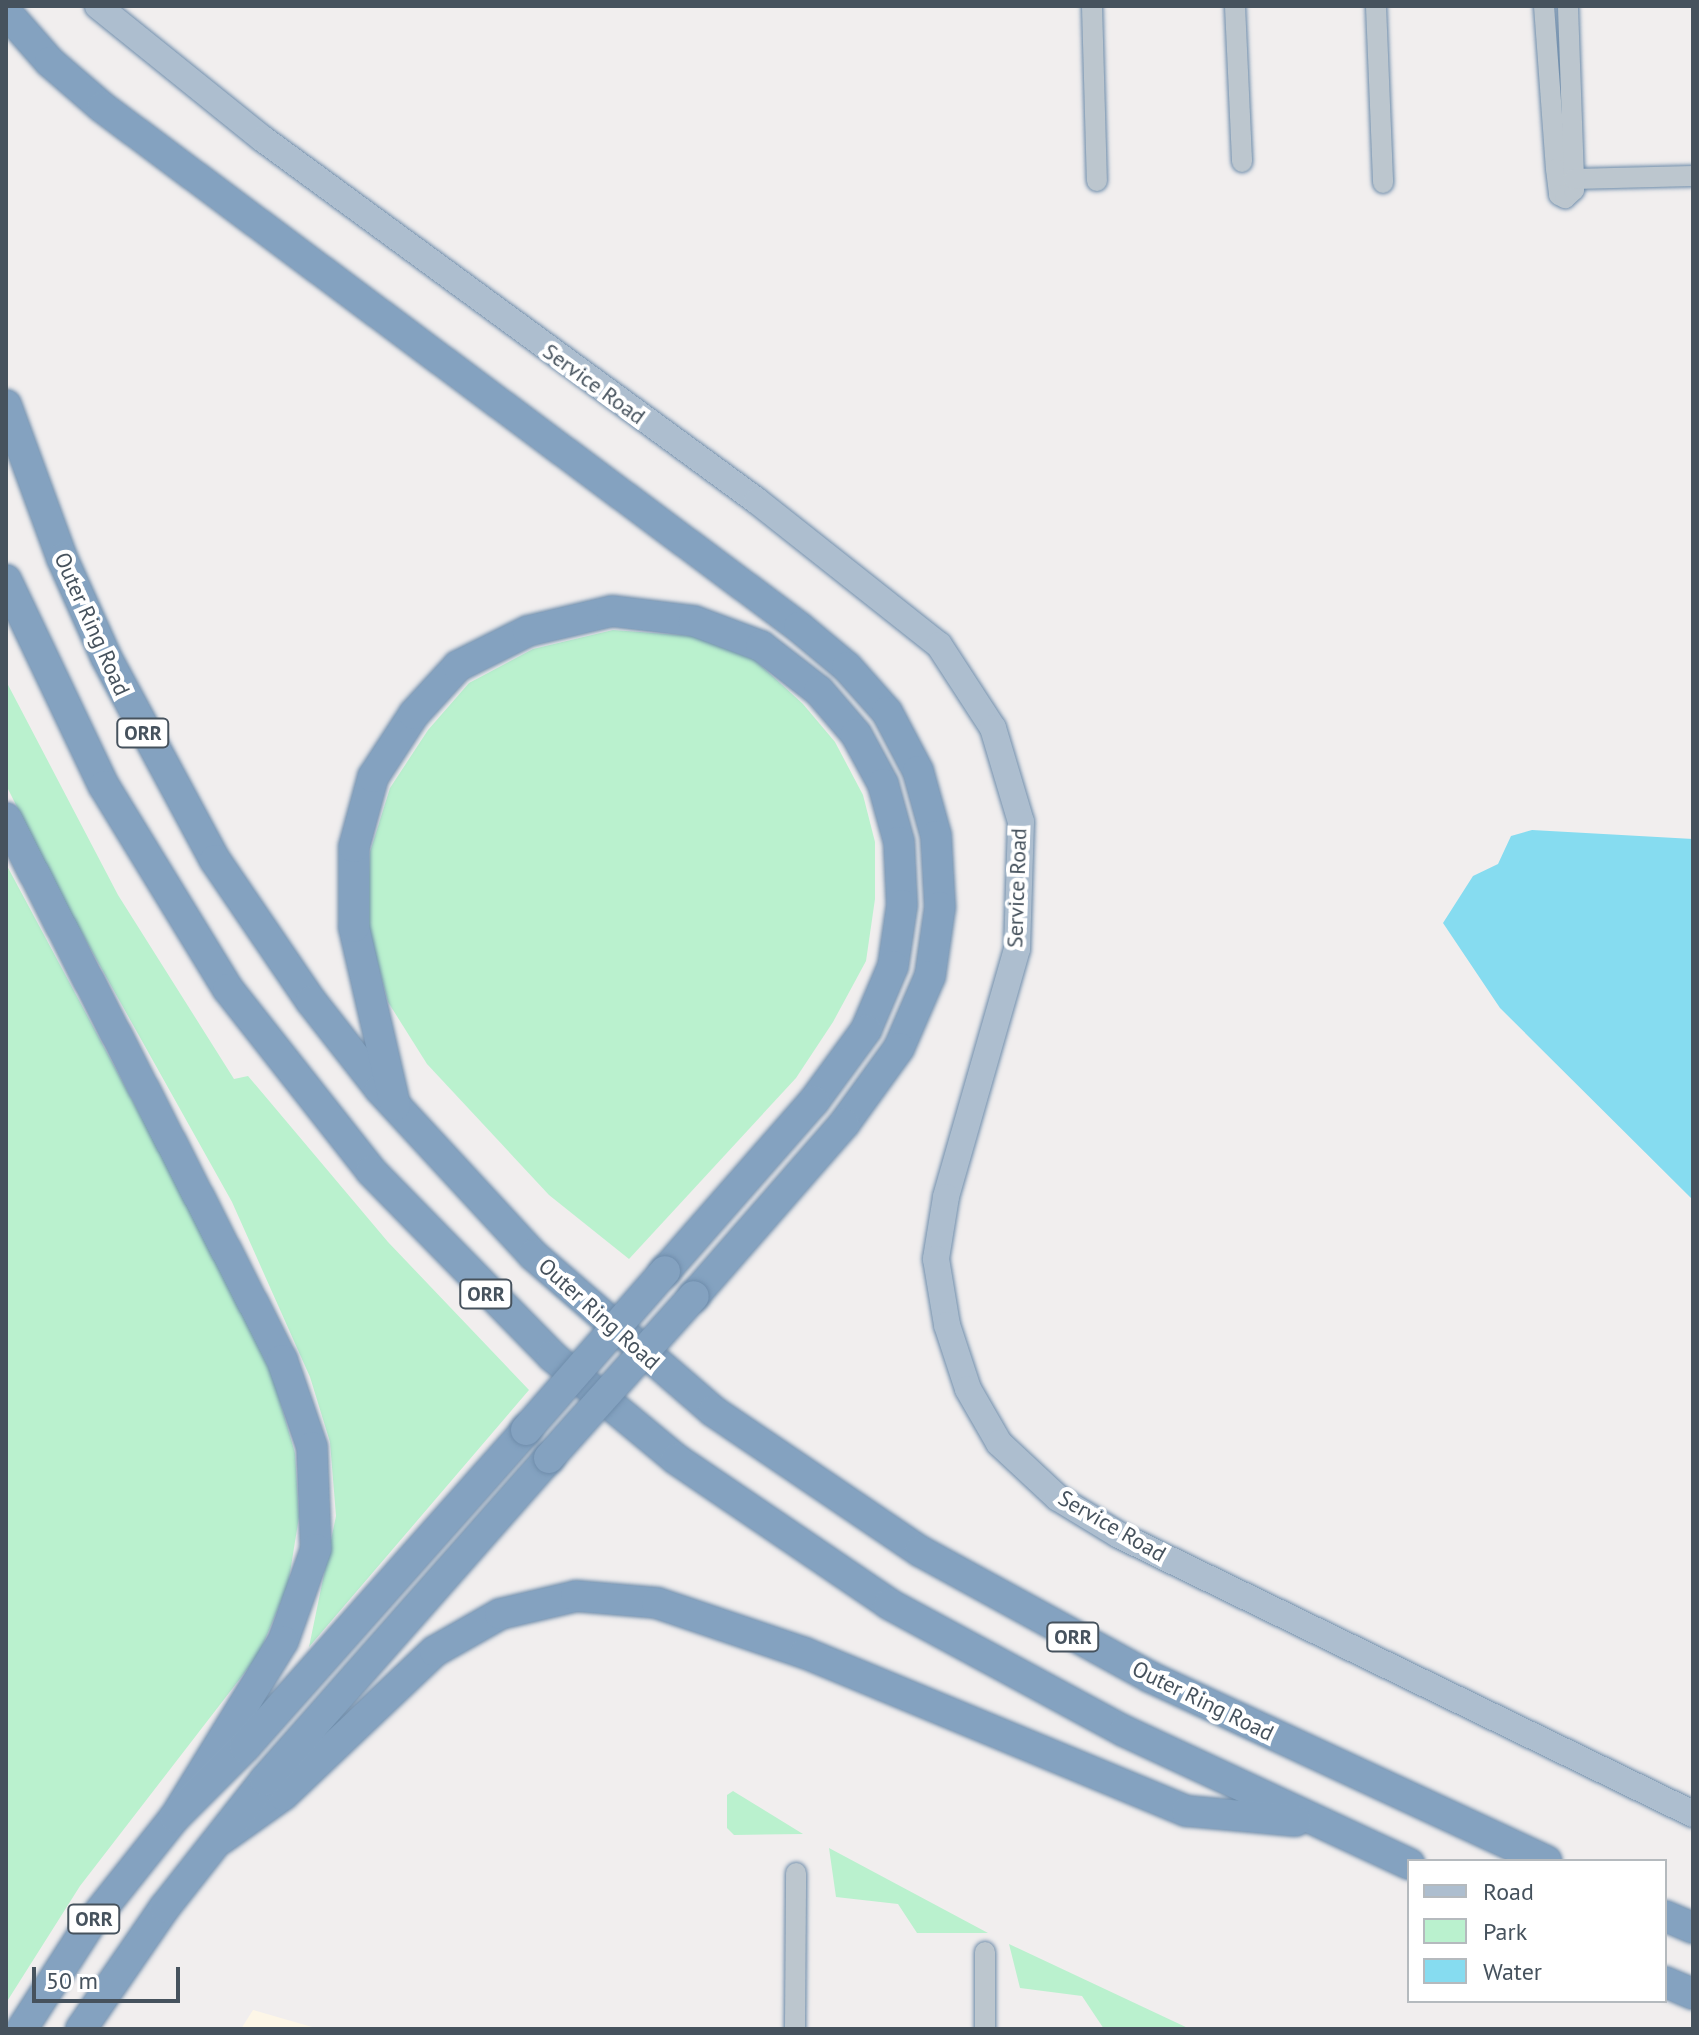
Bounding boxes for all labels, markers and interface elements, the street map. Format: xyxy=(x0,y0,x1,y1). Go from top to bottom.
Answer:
street label: Service Road xyxy=(538,338,650,430)
street label: Outer Ring Road xyxy=(49,548,135,700)
road number: ORR xyxy=(115,717,171,749)
street label: Service Road xyxy=(1002,828,1032,948)
street label: Outer Ring Road xyxy=(533,1253,665,1375)
road number: ORR xyxy=(458,1278,514,1310)
street label: Service Road xyxy=(1053,1485,1171,1567)
road number: ORR xyxy=(1045,1621,1101,1653)
street label: Outer Ring Road xyxy=(1128,1655,1278,1747)
legend xyxy=(1407,1859,1667,2003)
text: Road xyxy=(1483,1876,1534,1907)
road number: ORR xyxy=(66,1903,122,1935)
text: Park xyxy=(1483,1916,1527,1947)
scale bar xyxy=(36,1951,184,2001)
text: Water xyxy=(1483,1956,1542,1987)
text: 50 m xyxy=(46,1965,98,1996)

